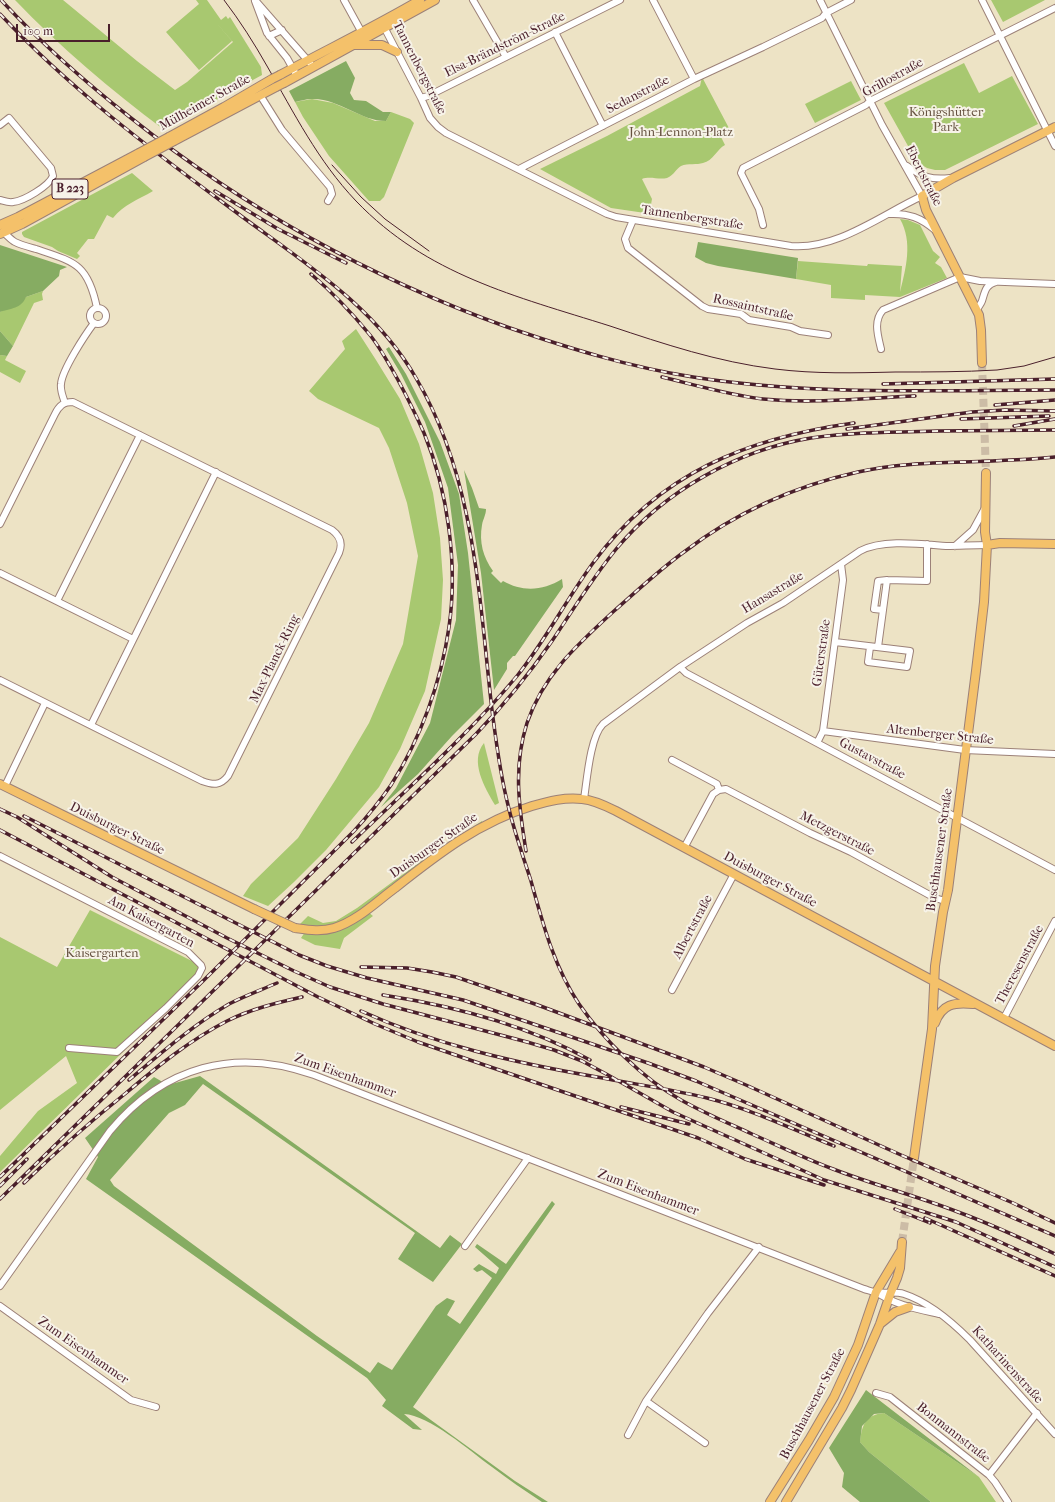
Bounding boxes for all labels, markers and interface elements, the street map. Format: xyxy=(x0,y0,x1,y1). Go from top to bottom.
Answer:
street label: Elsa-Brändström-Straße xyxy=(442,9,568,81)
scale bar xyxy=(18,16,112,42)
street label: Tannenbergstraße xyxy=(389,19,449,117)
text: 100 m xyxy=(23,24,53,38)
street label: Grillostraße xyxy=(860,55,926,101)
street label: Mülheimer Straße xyxy=(157,71,253,135)
street label: Sedanstraße xyxy=(604,73,672,117)
park label: Königshütter Park xyxy=(909,105,983,136)
park label: John-Lennon-Platz xyxy=(629,125,733,141)
street label: Ebertstraße xyxy=(901,143,945,209)
road number: B 223 xyxy=(52,179,88,199)
street label: Tannenbergstraße xyxy=(640,202,744,234)
street label: Rossaintstraße xyxy=(711,291,795,325)
street label: Hansastraße xyxy=(739,568,807,618)
street label: Max-Planck-Ring xyxy=(247,612,303,706)
street label: Güterstraße xyxy=(810,618,834,688)
street label: Altenberger Straße xyxy=(886,722,994,748)
street label: Gustavstraße xyxy=(836,735,908,783)
street label: Buschhausener Straße xyxy=(924,787,956,913)
street label: Duisburger Straße xyxy=(67,799,167,859)
street label: Metzgerstraße xyxy=(797,808,877,860)
street label: Duisburger Straße xyxy=(387,810,481,882)
street label: Duisburger Straße xyxy=(721,849,819,911)
street label: Albertstraße xyxy=(670,892,716,962)
street label: Am Kaisergarten xyxy=(105,893,197,951)
street label: Theresenstraße xyxy=(992,923,1048,1007)
park label: Kaisergarten xyxy=(65,946,139,962)
street label: Zum Eisenhammer xyxy=(292,1050,398,1102)
street label: Zum Eisenhammer xyxy=(595,1167,701,1219)
street label: Zum Eisenhammer xyxy=(35,1314,131,1388)
street label: Katharinenstraße xyxy=(968,1323,1046,1407)
street label: Buschhausener Straße xyxy=(777,1346,849,1462)
street label: Bonmannstraße xyxy=(913,1399,993,1467)

